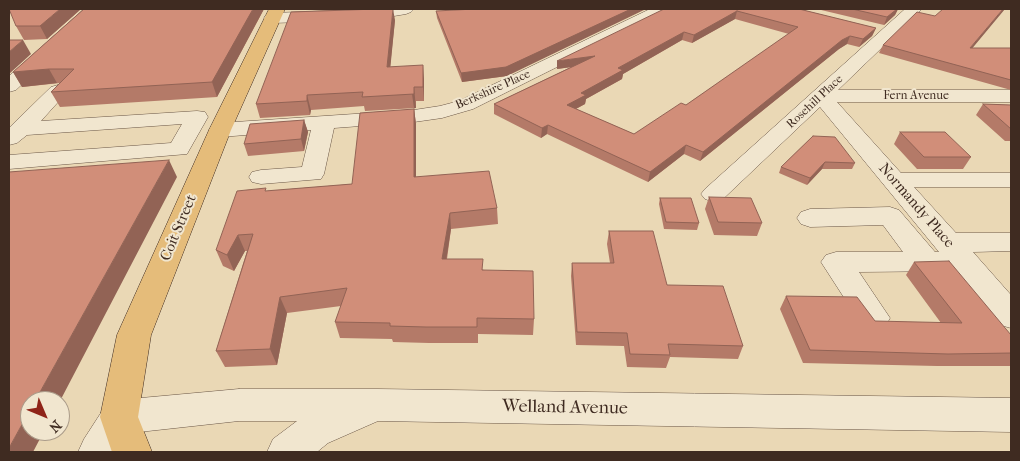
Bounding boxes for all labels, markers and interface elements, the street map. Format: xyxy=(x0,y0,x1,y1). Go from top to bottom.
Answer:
street label: Berkshire Place xyxy=(453,67,533,113)
street label: Rosehill Place xyxy=(784,72,846,132)
street label: Fern Avenue xyxy=(883,89,949,103)
street label: Normandy Place xyxy=(874,160,958,252)
street label: Coit Street xyxy=(157,192,201,264)
north arrow xyxy=(20,391,70,441)
street label: Welland Avenue xyxy=(502,396,628,420)
text: N xyxy=(45,416,65,436)

